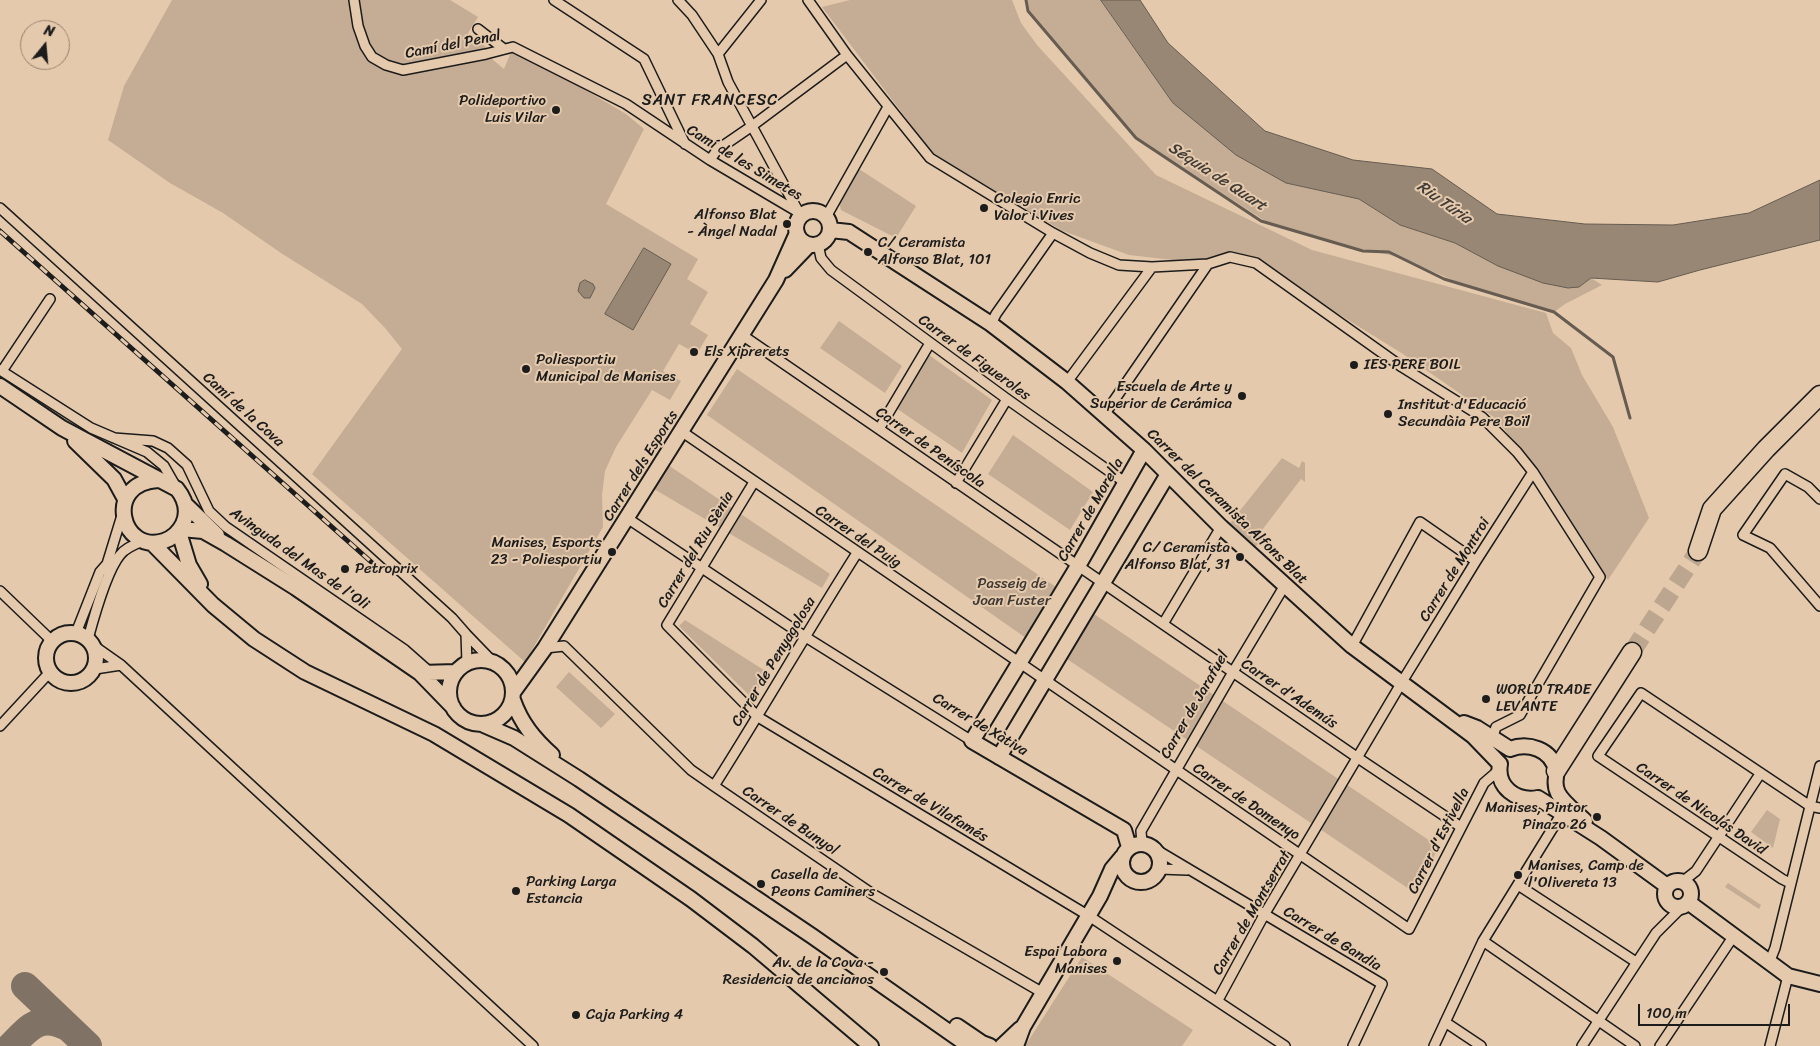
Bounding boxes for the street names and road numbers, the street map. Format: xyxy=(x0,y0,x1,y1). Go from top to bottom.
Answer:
street label: Camí del Penal xyxy=(404,27,502,63)
street label: Camí de les Simetes xyxy=(683,121,805,205)
street label: Carrer de Figueroles xyxy=(914,311,1034,405)
street label: Camí de la Cova xyxy=(199,369,287,451)
street label: Carrer de Peníscola xyxy=(872,404,988,492)
street label: Carrer dels Esports xyxy=(600,407,682,525)
street label: Carrer del Ceramista Alfons Blat xyxy=(1143,425,1311,589)
street label: Carrer de Morella xyxy=(1054,455,1128,565)
street label: Carrer del Riu Sènia xyxy=(654,488,738,612)
street label: Carrer del Puig xyxy=(812,502,904,572)
street label: Avinguda del Mas de l'Oli xyxy=(226,504,372,614)
street label: Carrer de Montroi xyxy=(1416,515,1494,625)
street label: Carrer de Penyagolosa xyxy=(728,594,820,730)
street label: Carrer de Jarafuel xyxy=(1157,648,1233,762)
street label: Carrer d'Ademús xyxy=(1237,655,1341,733)
street label: Carrer de Xàtiva xyxy=(929,690,1031,760)
street label: Carrer de Domenyo xyxy=(1189,759,1303,845)
street label: Carrer de Nicolás David xyxy=(1632,759,1770,859)
street label: Carrer de Vilafamés xyxy=(869,763,991,847)
street label: Carrer de Bunyol xyxy=(739,782,841,860)
street label: Carrer d'Estivella xyxy=(1405,785,1473,897)
street label: Carrer de Montserrat xyxy=(1209,848,1295,978)
street label: Carrer de Gandia xyxy=(1280,903,1384,975)

